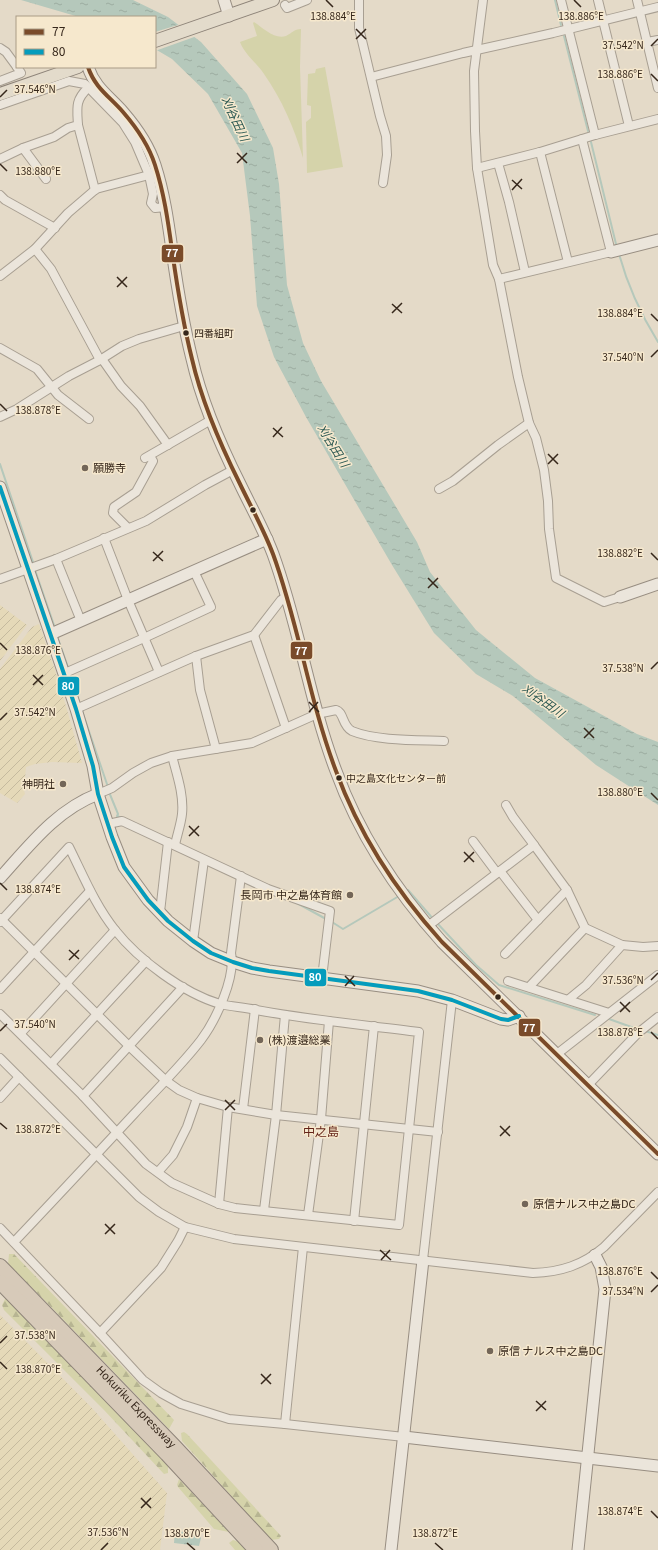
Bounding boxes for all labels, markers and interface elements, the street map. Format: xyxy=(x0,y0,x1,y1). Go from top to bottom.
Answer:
text: 138.884°E xyxy=(310,8,356,23)
text: 138.886°E xyxy=(558,8,604,23)
legend xyxy=(16,16,156,68)
text: 77 xyxy=(52,22,66,39)
text: 37.542°N xyxy=(602,37,644,52)
text: 80 xyxy=(52,42,66,59)
text: 138.886°E xyxy=(597,66,643,81)
text: 37.546°N xyxy=(14,81,56,96)
water label: 刈谷田川 xyxy=(219,93,255,146)
text: 138.880°E xyxy=(15,163,61,178)
line badge: 77 xyxy=(161,244,184,263)
text: 77 xyxy=(166,244,178,260)
text: 138.884°E xyxy=(597,305,643,320)
place label: 四番組町 xyxy=(194,325,234,340)
marker: 四番組町 xyxy=(181,328,191,338)
text: 37.540°N xyxy=(602,349,644,364)
text: 138.878°E xyxy=(15,402,61,417)
water label: 刈谷田川 xyxy=(314,420,355,472)
place label: 願勝寺 xyxy=(93,459,126,475)
marker: 願勝寺 xyxy=(80,463,90,473)
unlabelled marker xyxy=(248,505,258,515)
text: 138.882°E xyxy=(597,545,643,560)
line badge: 77 xyxy=(290,641,313,660)
text: 138.876°E xyxy=(15,642,61,657)
text: 77 xyxy=(295,642,307,658)
text: 37.538°N xyxy=(602,660,644,675)
line badge: 80 xyxy=(57,676,80,696)
text: 80 xyxy=(62,677,74,693)
water label: 刈谷田川 xyxy=(519,679,570,722)
text: 37.542°N xyxy=(14,704,56,719)
place label: 中之島文化センター前 xyxy=(346,770,446,785)
marker: 中之島文化センター前 xyxy=(334,773,344,783)
place label: 神明社 xyxy=(22,775,55,791)
marker: 神明社 xyxy=(58,779,68,789)
text: 138.880°E xyxy=(597,784,643,799)
text: 138.874°E xyxy=(15,881,61,896)
place label: 長岡市 中之島体育館 xyxy=(241,886,342,902)
marker: 長岡市 中之島体育館 xyxy=(345,890,355,900)
line badge: 80 xyxy=(304,968,327,987)
text: 80 xyxy=(309,968,321,984)
text: 37.536°N xyxy=(602,972,644,987)
unlabelled marker xyxy=(493,992,503,1002)
text: 37.540°N xyxy=(14,1016,56,1031)
line badge: 77 xyxy=(518,1018,541,1037)
text: 77 xyxy=(523,1019,535,1035)
text: 138.878°E xyxy=(597,1024,643,1039)
place label: (株)渡邉総業 xyxy=(268,1031,330,1047)
marker: (株)渡邉総業 xyxy=(255,1035,265,1045)
text: 138.872°E xyxy=(15,1121,61,1136)
district label: 中之島 xyxy=(303,1122,339,1139)
place label: 原信ナルス中之島DC xyxy=(533,1195,636,1211)
marker: 原信ナルス中之島DC xyxy=(520,1199,530,1209)
text: 138.876°E xyxy=(597,1263,643,1278)
text: 37.534°N xyxy=(602,1283,644,1298)
text: 37.538°N xyxy=(14,1327,56,1342)
place label: 原信 ナルス中之島DC xyxy=(498,1342,603,1358)
marker: 原信 ナルス中之島DC xyxy=(485,1346,495,1356)
text: 138.870°E xyxy=(15,1361,61,1376)
street label: Hokuriku Expressway xyxy=(93,1361,181,1451)
text: 138.874°E xyxy=(597,1503,643,1518)
text: 37.536°N xyxy=(87,1524,129,1539)
text: 138.870°E xyxy=(164,1525,210,1540)
text: 138.872°E xyxy=(412,1525,458,1540)

